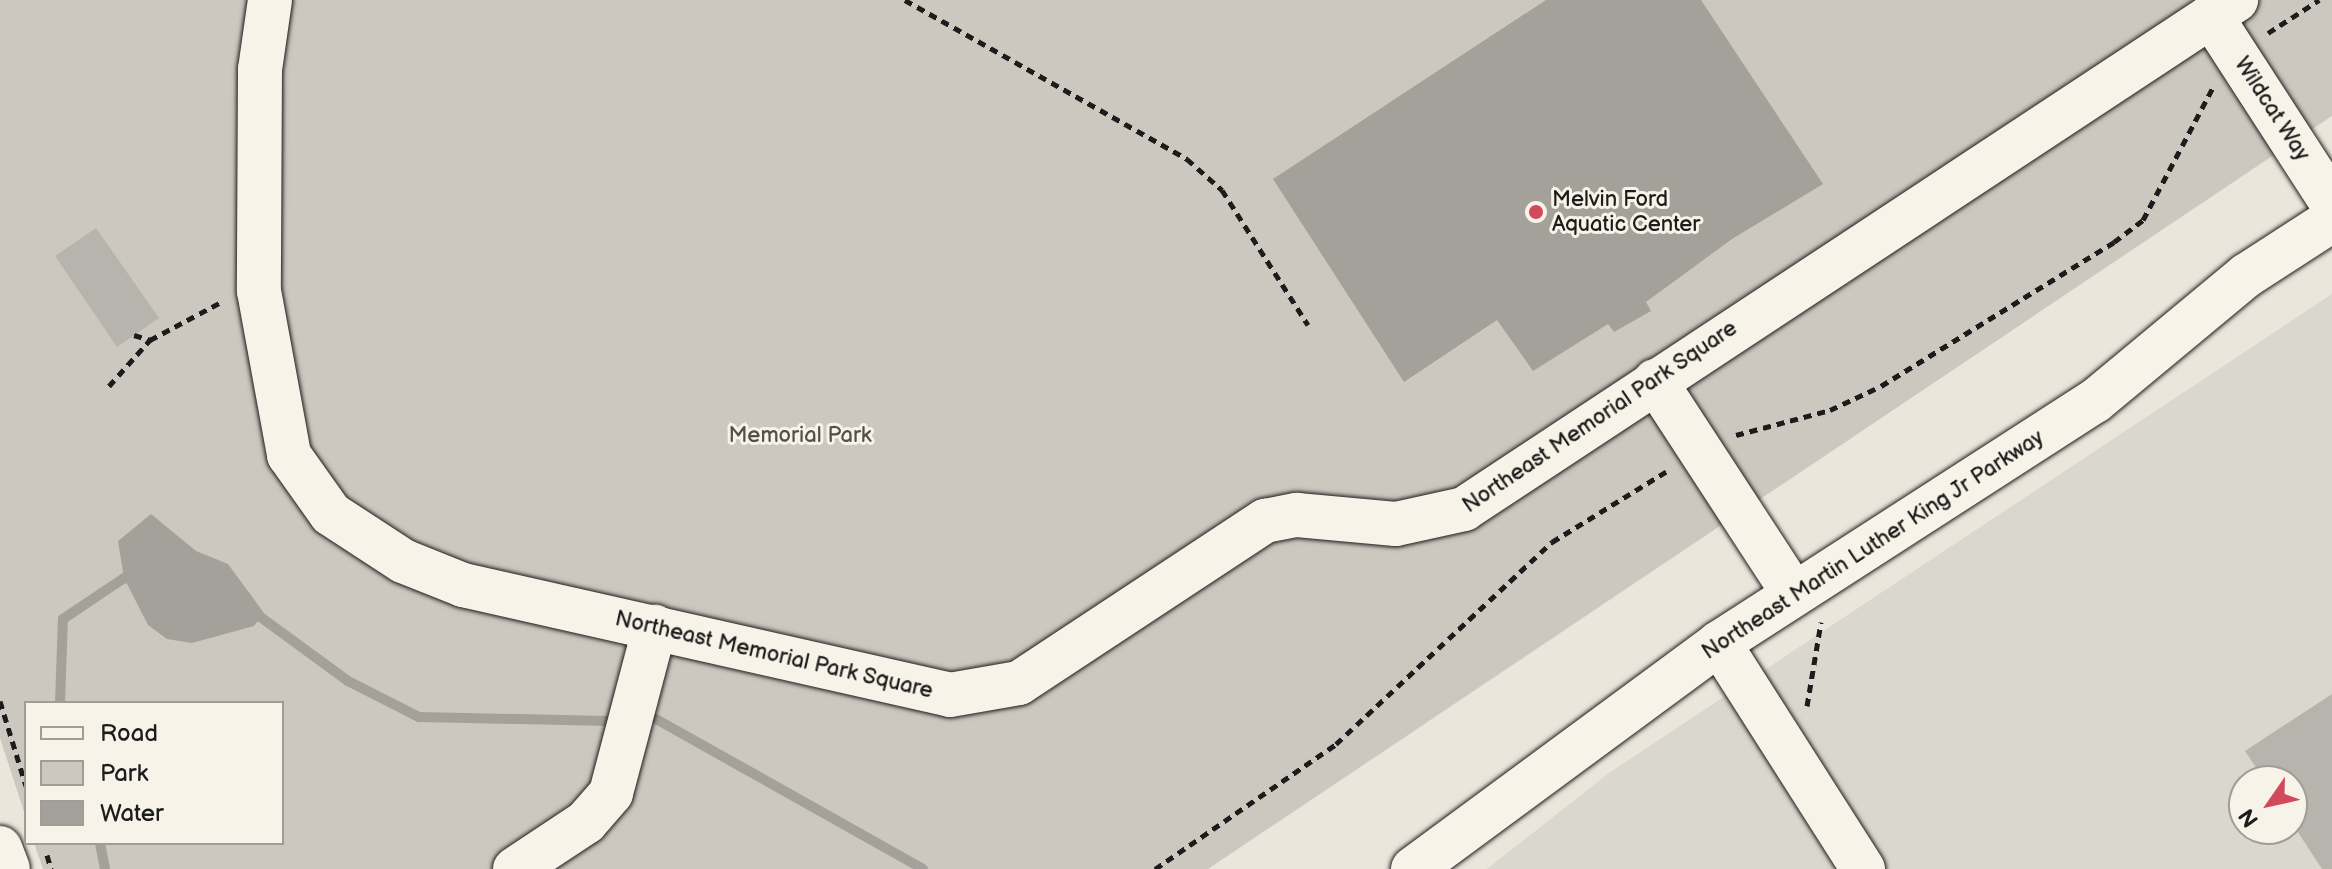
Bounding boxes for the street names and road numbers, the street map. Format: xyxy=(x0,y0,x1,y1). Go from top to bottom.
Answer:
street label: Wildcat Way xyxy=(2228,52,2316,166)
street label: Northeast Memorial Park Square xyxy=(1458,315,1742,519)
street label: Northeast Martin Luther King Jr Parkway xyxy=(1697,424,2049,666)
street label: Northeast Memorial Park Square xyxy=(612,605,936,705)

